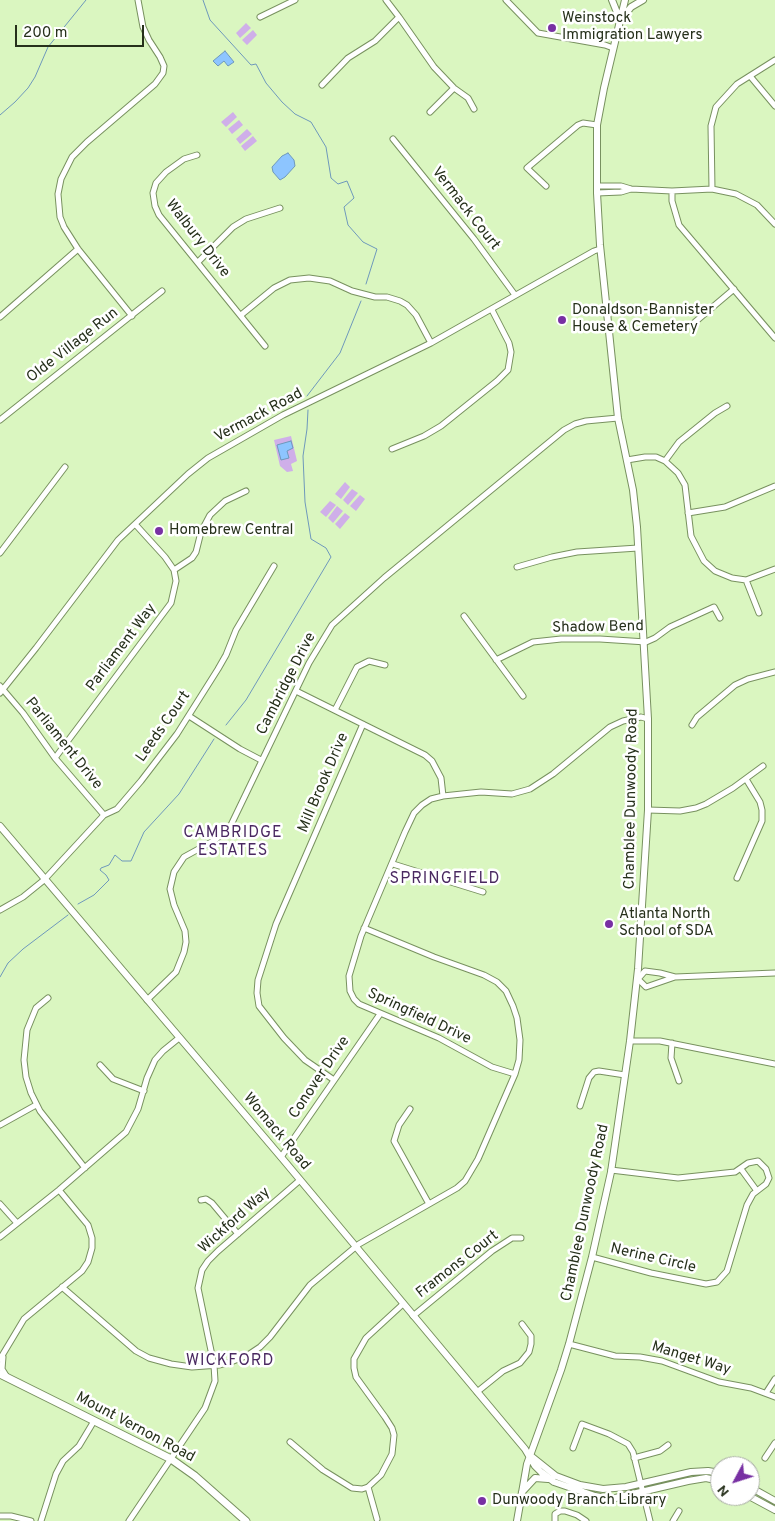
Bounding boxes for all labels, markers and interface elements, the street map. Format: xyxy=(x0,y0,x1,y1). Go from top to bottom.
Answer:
place label: Weinstock Immigration Lawyers xyxy=(562,10,702,45)
scale bar xyxy=(18,15,146,47)
marker: Weinstock Immigration Lawyers xyxy=(546,22,558,34)
text: 200 m xyxy=(23,24,68,43)
street label: Vermack Court xyxy=(427,164,503,254)
street label: Walbury Drive xyxy=(161,196,233,282)
place label: Donaldson-Bannister House & Cemetery xyxy=(572,302,714,337)
street label: Olde Village Run xyxy=(24,305,122,387)
marker: Donaldson-Bannister House & Cemetery xyxy=(556,314,568,326)
street label: Vermack Road xyxy=(212,385,306,447)
place label: Homebrew Central xyxy=(169,522,293,540)
marker: Homebrew Central xyxy=(153,525,165,537)
street label: Parliament Way xyxy=(83,600,161,696)
street label: Shadow Bend xyxy=(552,618,644,638)
street label: Cambridge Drive xyxy=(253,630,321,738)
street label: Leeds Court xyxy=(133,688,195,766)
street label: Parliament Drive xyxy=(20,694,106,794)
street label: Chamblee Dunwoody Road xyxy=(621,708,643,890)
street label: Mill Brook Drive xyxy=(295,730,353,836)
district label: CAMBRIDGE ESTATES xyxy=(182,824,284,862)
district label: SPRINGFIELD xyxy=(388,870,502,890)
place label: Atlanta North School of SDA xyxy=(619,906,714,941)
marker: Atlanta North School of SDA xyxy=(603,918,615,930)
street label: Springfield Drive xyxy=(364,985,474,1049)
street label: Conover Drive xyxy=(286,1033,354,1123)
street label: Womack Road xyxy=(239,1090,313,1174)
street label: Chamblee Dunwoody Road xyxy=(558,1123,614,1303)
street label: Wickford Way xyxy=(195,1184,275,1258)
street label: Framons Court xyxy=(413,1227,503,1303)
street label: Nerine Circle xyxy=(609,1240,697,1278)
street label: Manget Way xyxy=(649,1338,733,1380)
district label: WICKFORD xyxy=(185,1352,275,1372)
street label: Mount Vernon Road xyxy=(72,1389,198,1467)
north arrow xyxy=(710,1456,760,1506)
text: N xyxy=(714,1481,734,1500)
place label: Dunwoody Branch Library xyxy=(492,1492,666,1510)
marker: Dunwoody Branch Library xyxy=(476,1495,488,1507)

